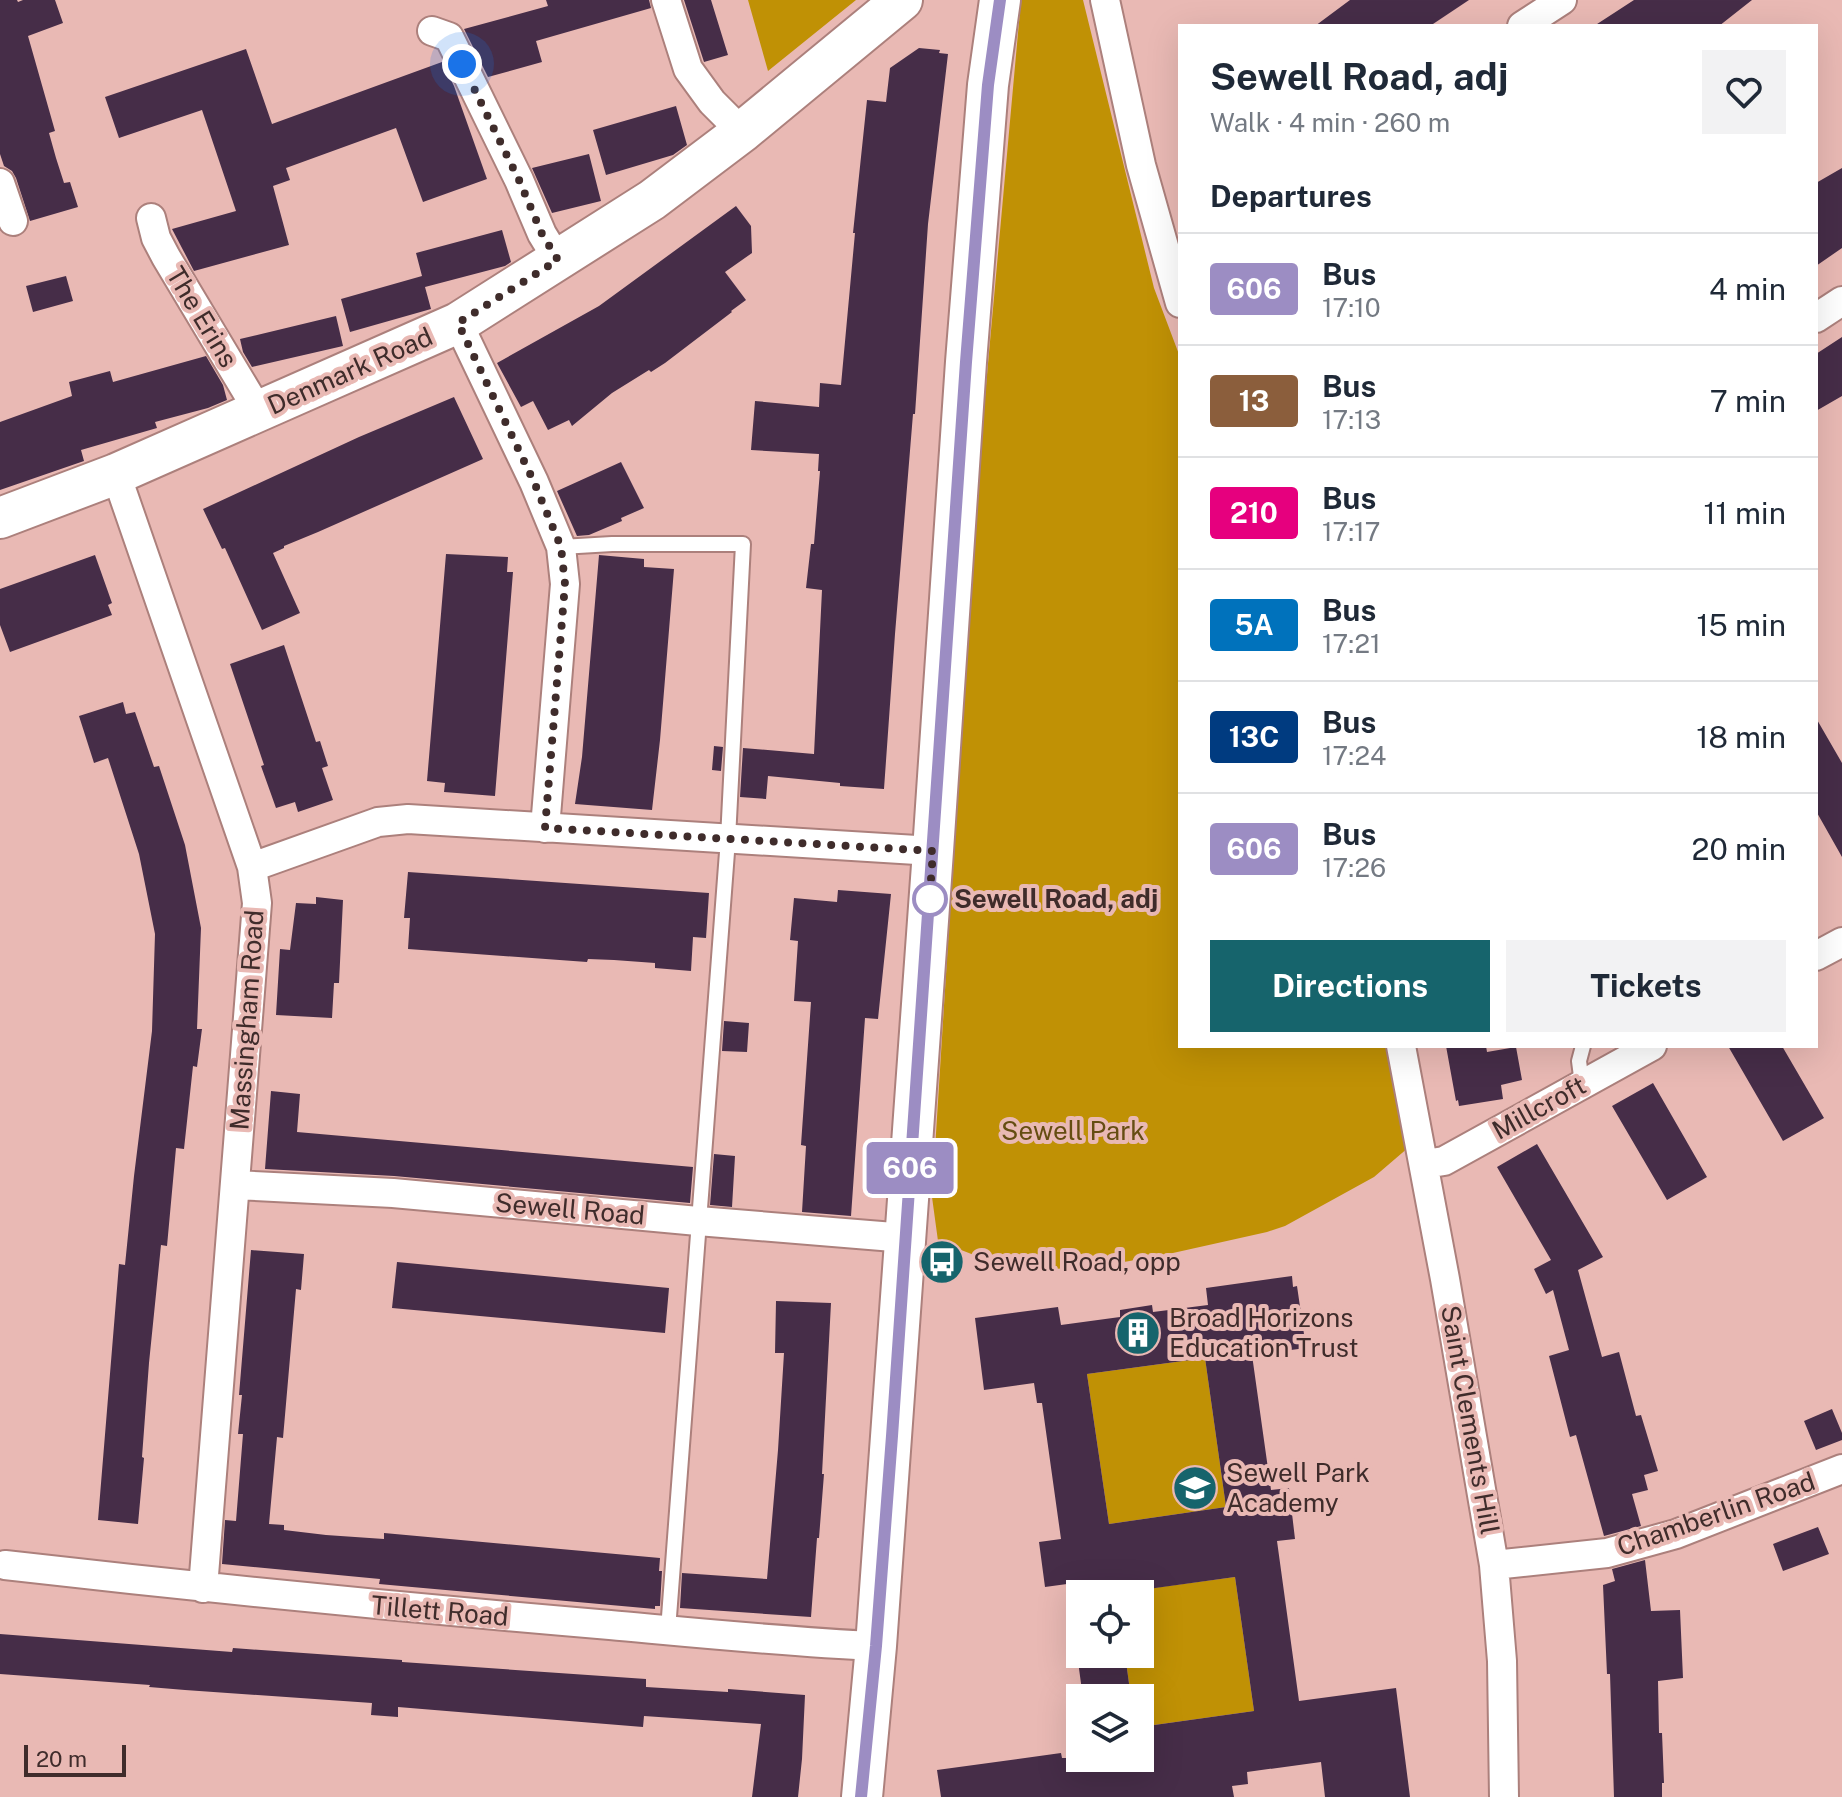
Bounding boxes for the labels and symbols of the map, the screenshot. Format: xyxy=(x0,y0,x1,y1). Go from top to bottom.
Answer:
your location xyxy=(442,44,482,84)
street label: The Erins xyxy=(160,261,245,373)
street label: Denmark Road xyxy=(263,320,437,421)
marker: Sewell Road, adj xyxy=(913,882,947,916)
place label: Sewell Road, adj xyxy=(954,883,1158,914)
street label: Massingham Road xyxy=(223,909,270,1131)
street label: Millcroft xyxy=(1487,1069,1591,1146)
park label: Sewell Park xyxy=(1001,1115,1145,1146)
line badge: 606 xyxy=(864,1142,956,1194)
street label: Sewell Road xyxy=(494,1187,646,1230)
bus stop icon: Sewell Road, opp xyxy=(918,1238,966,1286)
place label: Sewell Road, opp xyxy=(973,1246,1181,1277)
place label: Broad Horizons Education Trust xyxy=(1169,1302,1359,1363)
street label: Saint Clements Hill xyxy=(1435,1303,1506,1537)
building icon: Broad Horizons Education Trust xyxy=(1114,1309,1162,1357)
place label: Sewell Park Academy xyxy=(1226,1457,1370,1518)
school or university icon: Sewell Park Academy xyxy=(1171,1464,1219,1512)
street label: Chamberlin Road xyxy=(1613,1465,1819,1562)
street label: Tillett Road xyxy=(370,1589,510,1632)
scale bar xyxy=(24,1741,126,1777)

